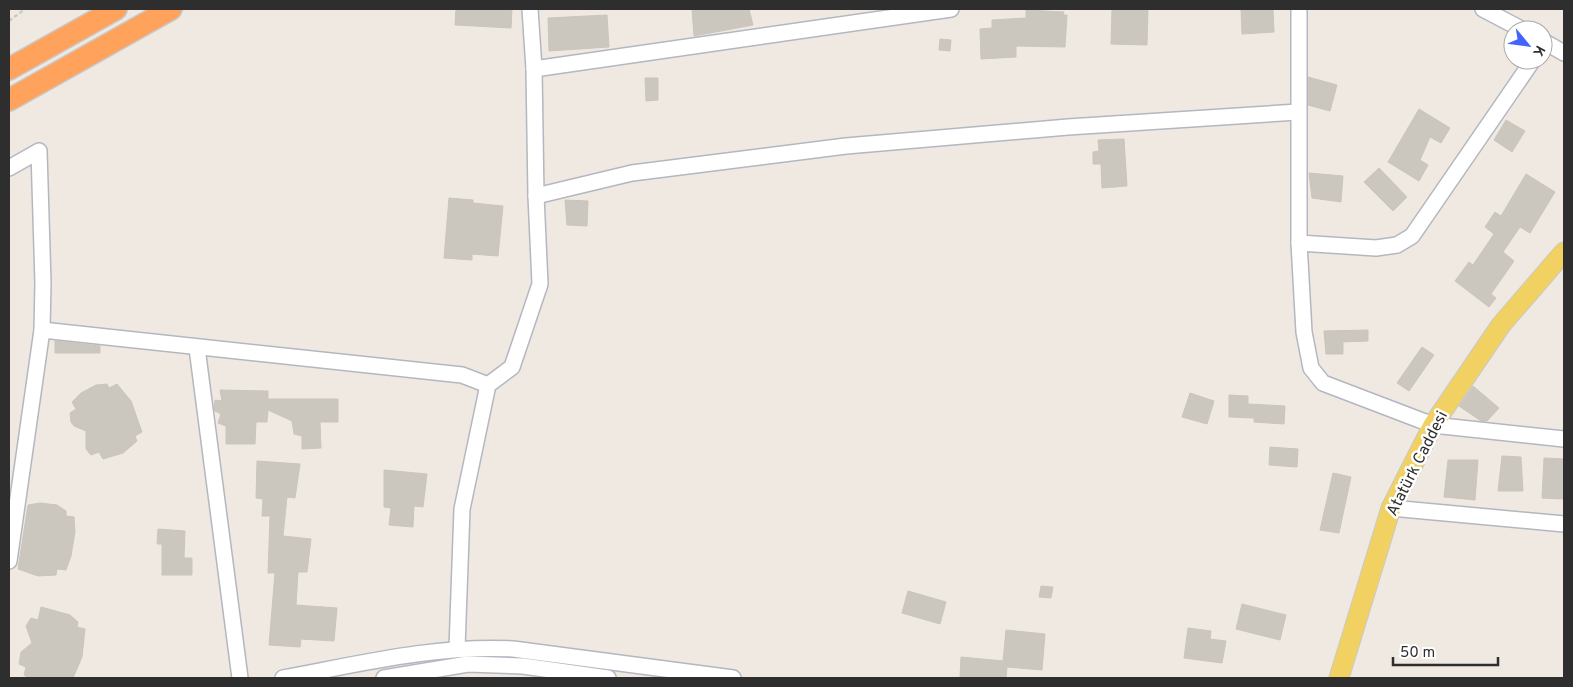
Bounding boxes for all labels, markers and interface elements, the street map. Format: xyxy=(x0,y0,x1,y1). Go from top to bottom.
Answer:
north arrow xyxy=(1503,20,1553,70)
text: K xyxy=(1528,42,1548,59)
street label: Atatürk Caddesi xyxy=(1383,408,1453,520)
scale bar xyxy=(1393,634,1498,666)
text: 50 m xyxy=(1400,644,1435,663)

